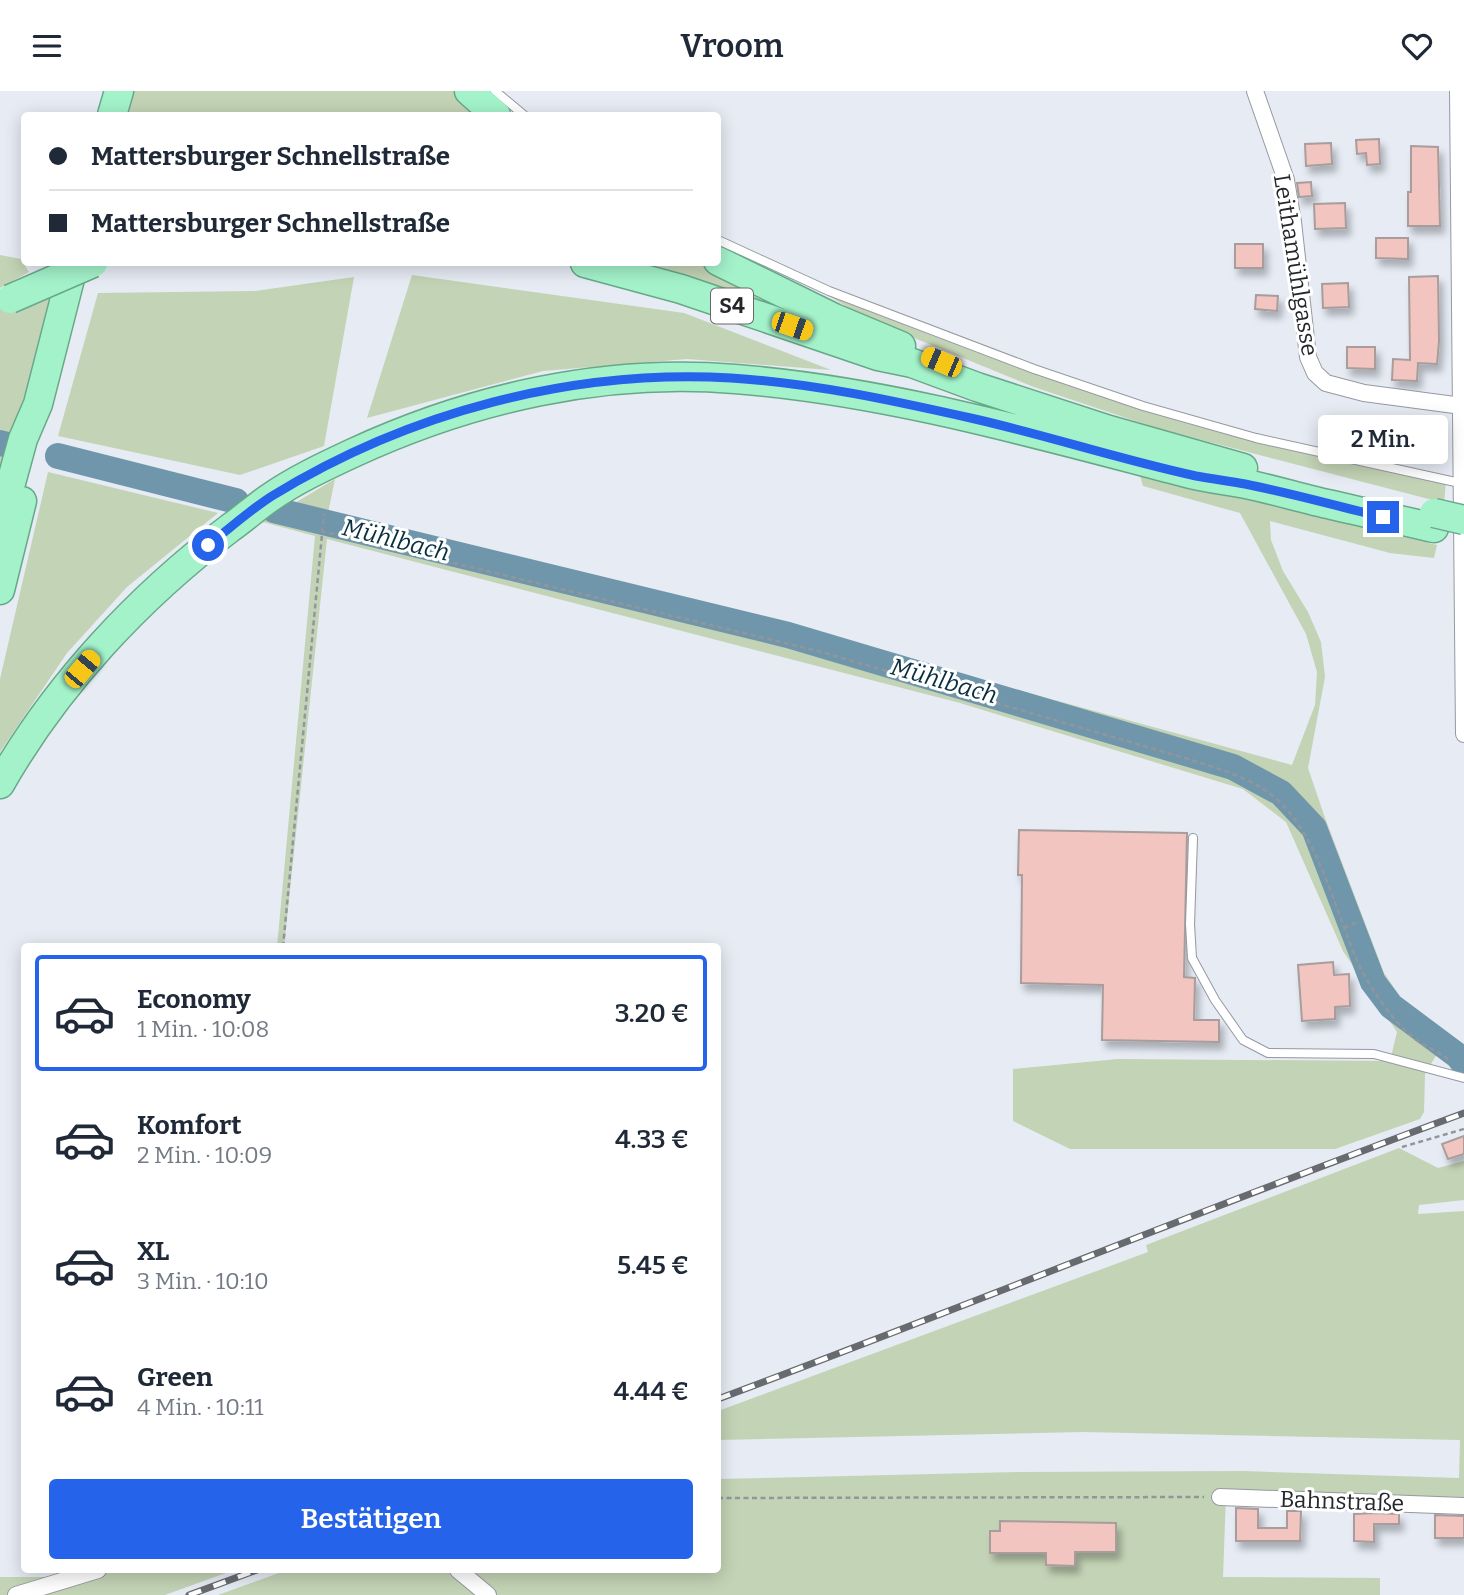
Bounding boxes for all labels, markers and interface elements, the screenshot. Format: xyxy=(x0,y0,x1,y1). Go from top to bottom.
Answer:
icon: menu xyxy=(28,27,66,65)
text: Vroom xyxy=(681,27,783,65)
icon: heart xyxy=(1398,27,1436,65)
text: Mattersburger Schnellstraße xyxy=(91,141,450,172)
street label: Leithamühlgasse xyxy=(1268,172,1324,358)
text: Mattersburger Schnellstraße xyxy=(91,208,450,239)
road number: S4 xyxy=(711,289,753,323)
car xyxy=(769,309,816,343)
car xyxy=(918,344,965,380)
callout: 2 Min. xyxy=(1318,415,1448,465)
text: 2 Min. xyxy=(1351,425,1415,453)
route end xyxy=(1367,501,1399,533)
water label: Mühlbach xyxy=(340,513,452,567)
route start xyxy=(192,529,224,561)
car xyxy=(61,646,104,692)
water label: Mühlbach xyxy=(888,652,1000,710)
icon: car xyxy=(53,982,116,1045)
text: Economy xyxy=(137,984,251,1015)
text: 3.20 € xyxy=(615,998,689,1029)
text: 1 Min. · 10:08 xyxy=(137,1015,269,1043)
icon: car xyxy=(53,1108,116,1171)
text: Komfort xyxy=(137,1110,242,1141)
text: 4.33 € xyxy=(615,1124,689,1155)
text: 2 Min. · 10:09 xyxy=(137,1141,272,1169)
icon: car xyxy=(53,1234,116,1297)
text: XL xyxy=(137,1236,169,1267)
text: 5.45 € xyxy=(617,1250,689,1281)
text: 3 Min. · 10:10 xyxy=(137,1267,269,1295)
icon: car xyxy=(53,1360,116,1423)
text: Green xyxy=(137,1362,213,1393)
text: 4.44 € xyxy=(613,1376,689,1407)
text: 4 Min. · 10:11 xyxy=(137,1393,264,1421)
button: Bestätigen xyxy=(49,1479,693,1559)
street label: Bahnstraße xyxy=(1279,1485,1405,1517)

